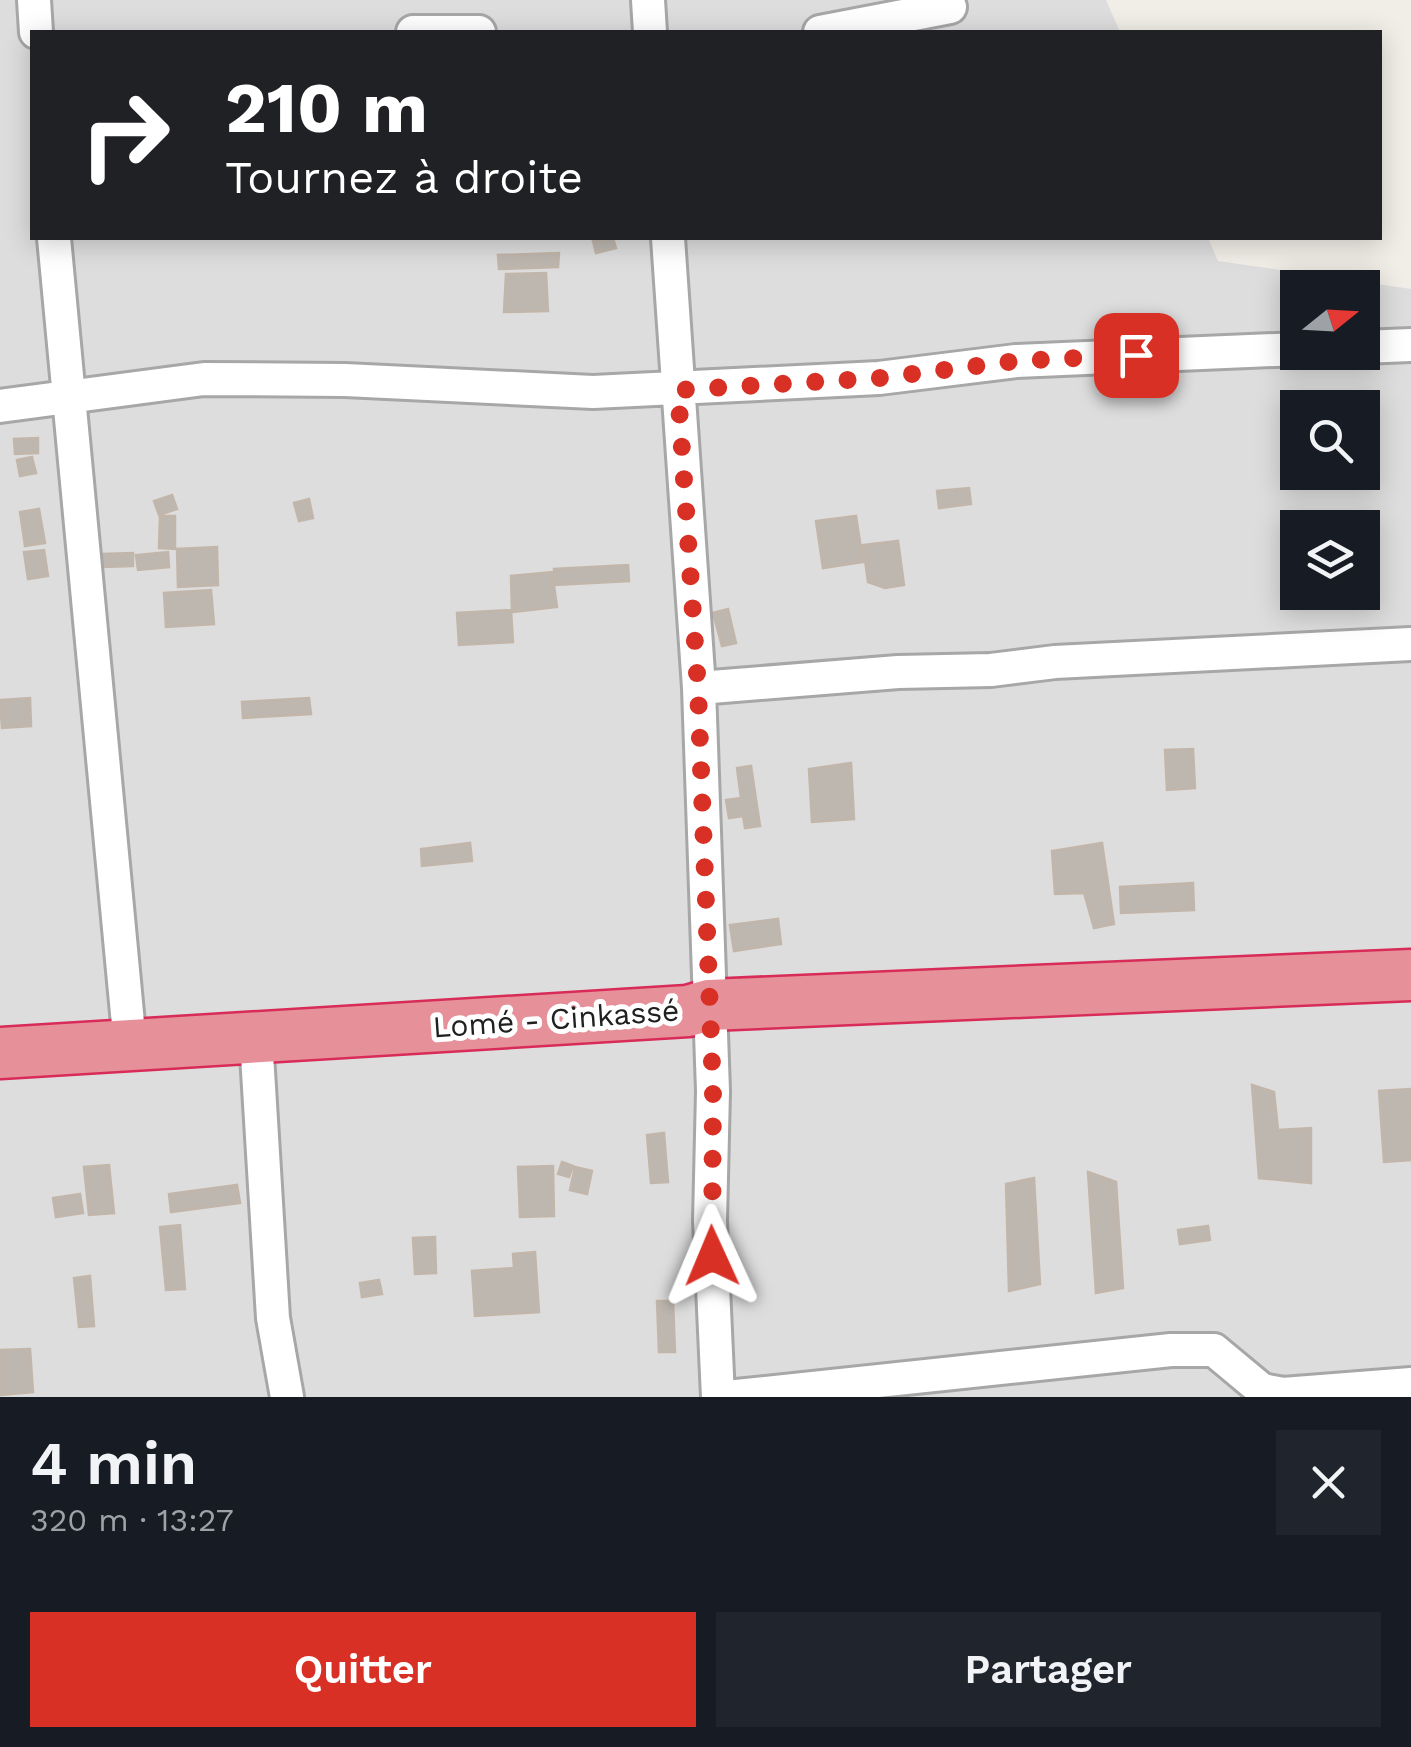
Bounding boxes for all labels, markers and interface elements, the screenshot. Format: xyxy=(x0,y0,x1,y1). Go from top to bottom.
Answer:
text: 210 m xyxy=(225,67,428,149)
icon: right xyxy=(60,70,190,200)
text: Tournez à droite xyxy=(225,151,583,204)
north arrow xyxy=(1280,270,1380,370)
map controls xyxy=(1280,270,1380,610)
pin xyxy=(1094,313,1179,398)
icon: arrive xyxy=(1109,328,1164,383)
button: search xyxy=(1280,390,1380,490)
button: layers xyxy=(1280,510,1380,610)
street label: Lomé - Cinkassé xyxy=(432,992,680,1045)
position arrow xyxy=(660,1204,764,1308)
text: 4 min xyxy=(30,1428,197,1499)
button: close xyxy=(1276,1430,1381,1535)
text: 320 m · 13:27 xyxy=(30,1501,234,1539)
button: Quitter xyxy=(30,1612,696,1727)
button: Partager xyxy=(716,1612,1381,1727)

